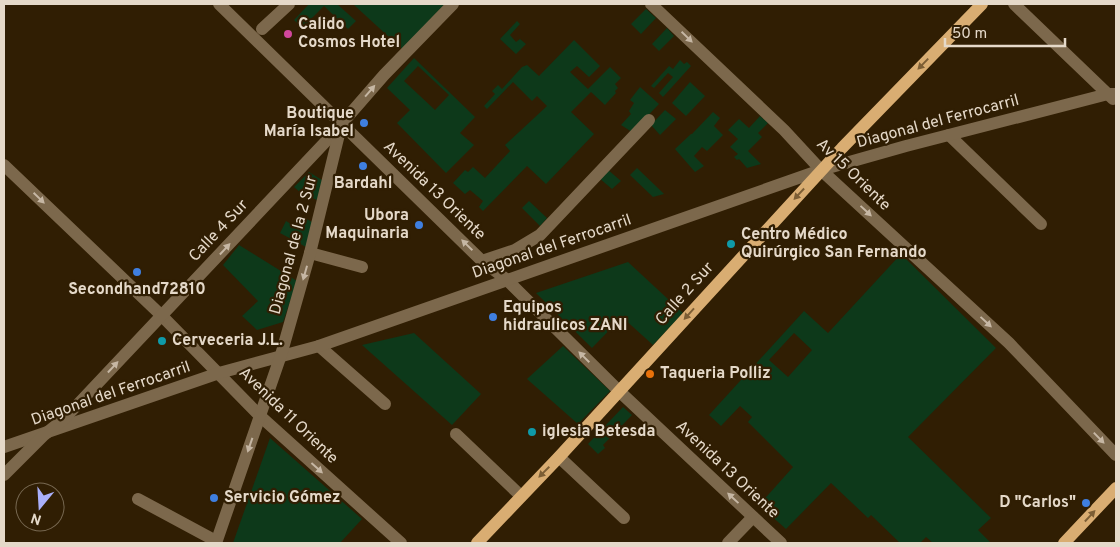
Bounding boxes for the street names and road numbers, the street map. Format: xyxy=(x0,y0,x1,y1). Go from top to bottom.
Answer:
street label: Diagonal del Ferrocarril xyxy=(855,91,1021,153)
street label: Av 15 Oriente xyxy=(812,135,894,215)
street label: Avenida 13 Oriente xyxy=(379,137,489,245)
street label: Diagonal de la 2 Sur xyxy=(266,173,322,317)
street label: Calle 4 Sur xyxy=(185,196,253,266)
street label: Diagonal del Ferrocarril xyxy=(470,210,634,284)
street label: Calle 2 Sur xyxy=(651,258,719,330)
street label: Diagonal del Ferrocarril xyxy=(29,357,193,431)
street label: Avenida 11 Oriente xyxy=(234,363,342,469)
street label: Avenida 13 Oriente xyxy=(671,417,783,523)

